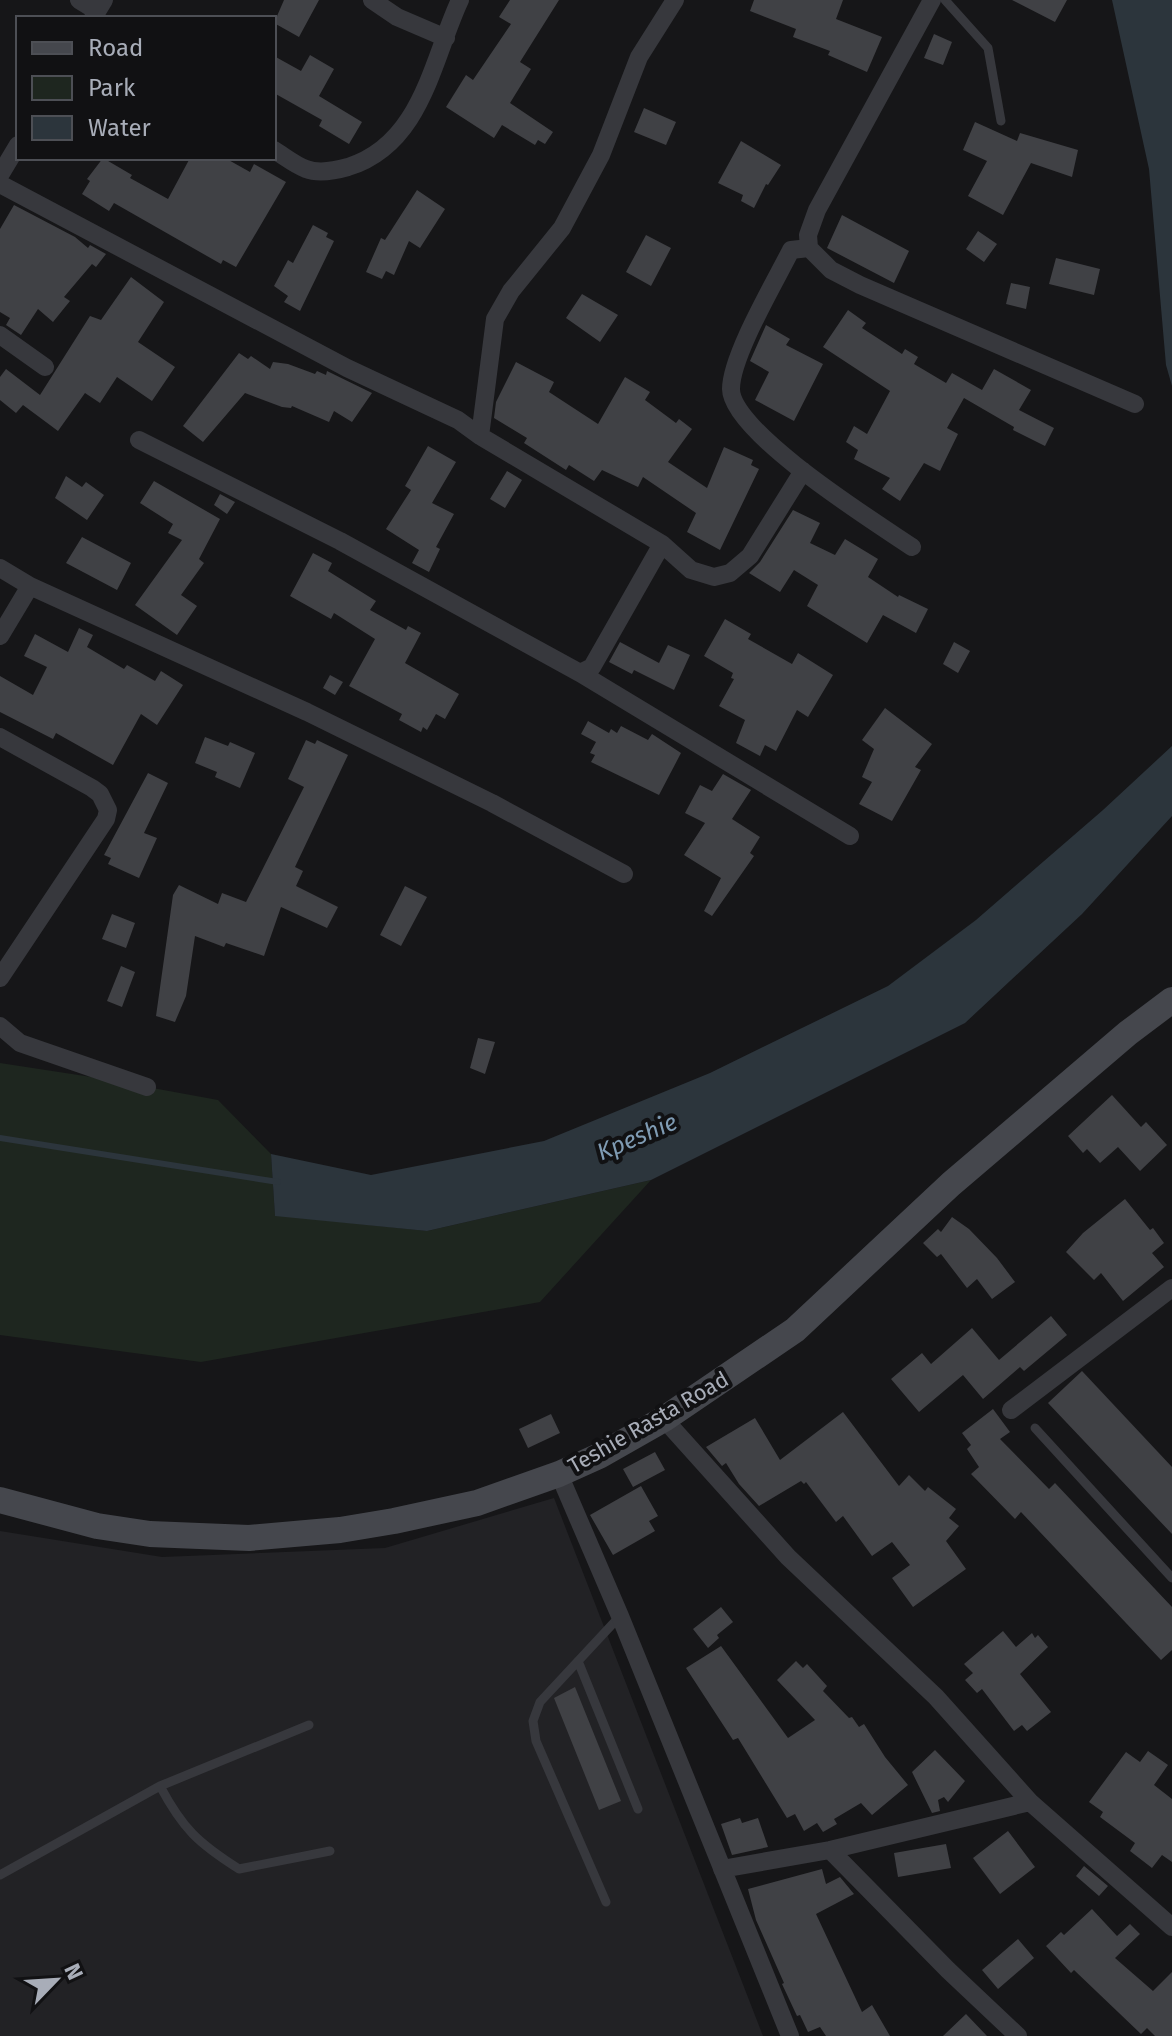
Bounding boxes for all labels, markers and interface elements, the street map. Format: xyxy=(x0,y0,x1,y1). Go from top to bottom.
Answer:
legend xyxy=(16,16,276,160)
text: Road xyxy=(88,34,143,62)
text: Park xyxy=(88,74,136,102)
text: Water xyxy=(88,114,152,142)
water label: Kpeshie xyxy=(593,1108,681,1166)
street label: Teshie Rasta Road xyxy=(563,1366,733,1479)
north arrow xyxy=(16,1940,96,2020)
text: N xyxy=(58,1959,89,1984)

